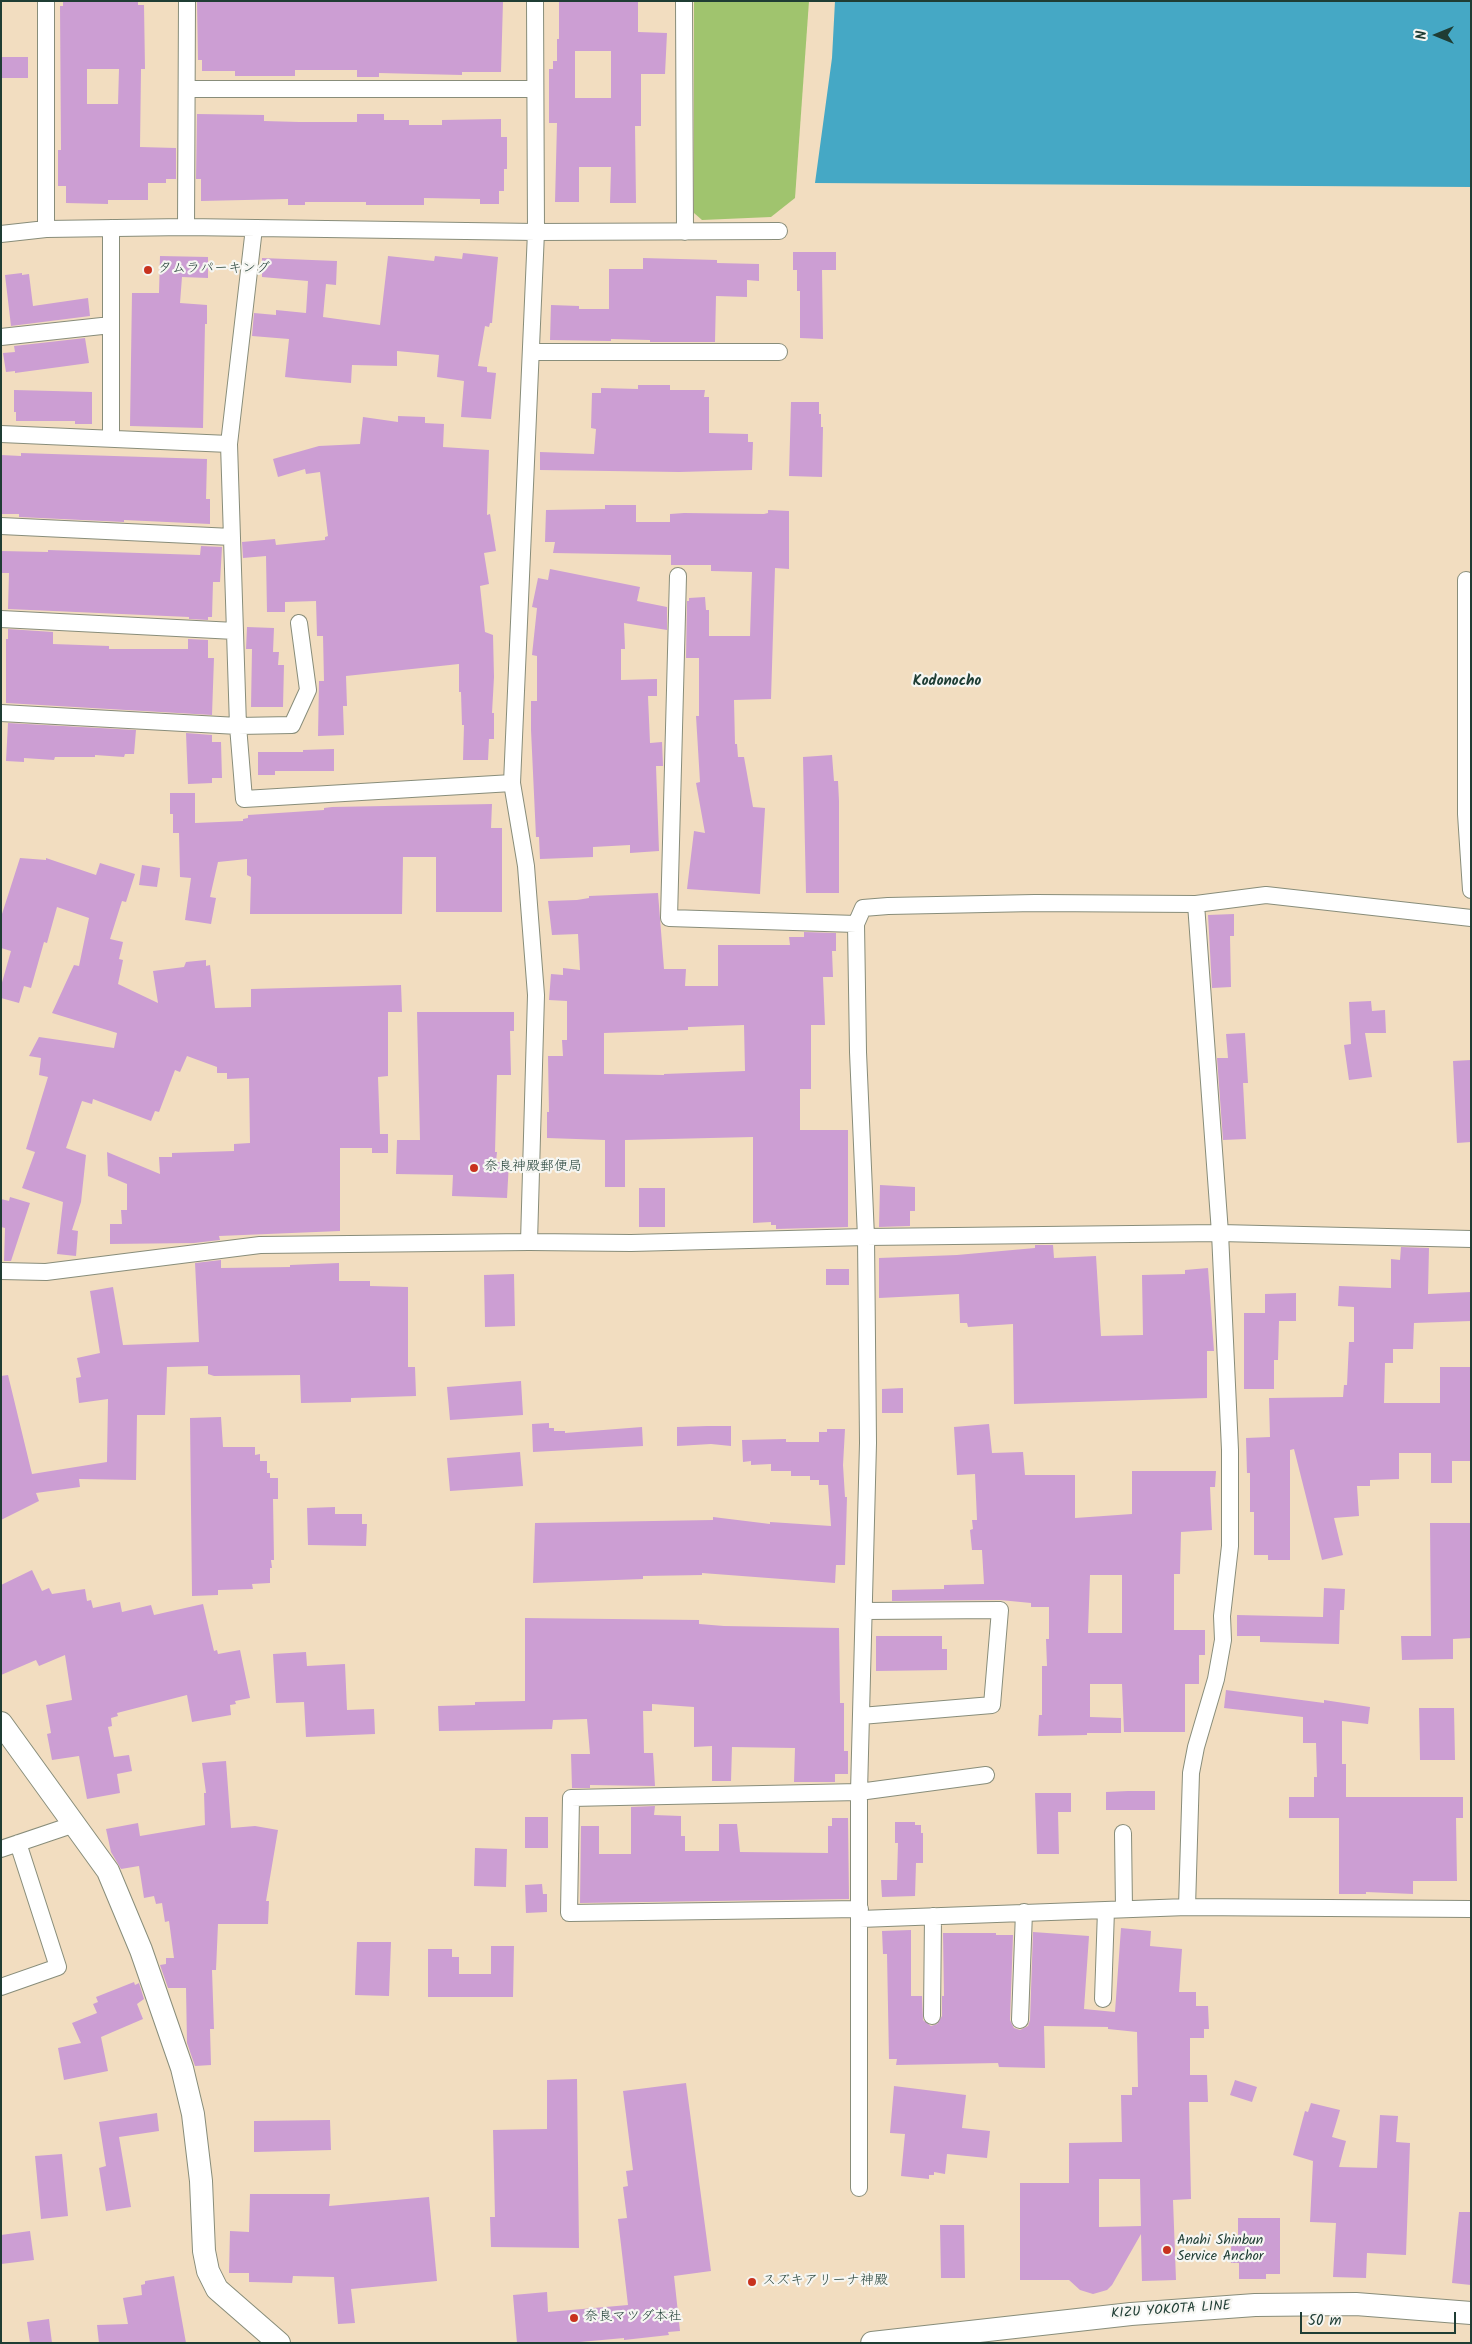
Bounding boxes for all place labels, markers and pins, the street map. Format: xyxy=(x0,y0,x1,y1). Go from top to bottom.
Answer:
place label: タムラパーキング xyxy=(158,262,270,278)
marker: タムラパーキング xyxy=(142,264,154,276)
place label: 奈良神殿郵便局 xyxy=(484,1160,582,1176)
marker: 奈良神殿郵便局 xyxy=(468,1162,480,1174)
place label: Anahi Shinbun Service Anchor xyxy=(1177,2234,1263,2266)
marker: Anahi Shinbun Service Anchor xyxy=(1161,2244,1173,2256)
place label: スズキアリーナ神殿 xyxy=(762,2274,888,2290)
marker: スズキアリーナ神殿 xyxy=(746,2276,758,2288)
place label: 奈良マツダ本社 xyxy=(584,2310,682,2326)
marker: 奈良マツダ本社 xyxy=(568,2312,580,2324)

